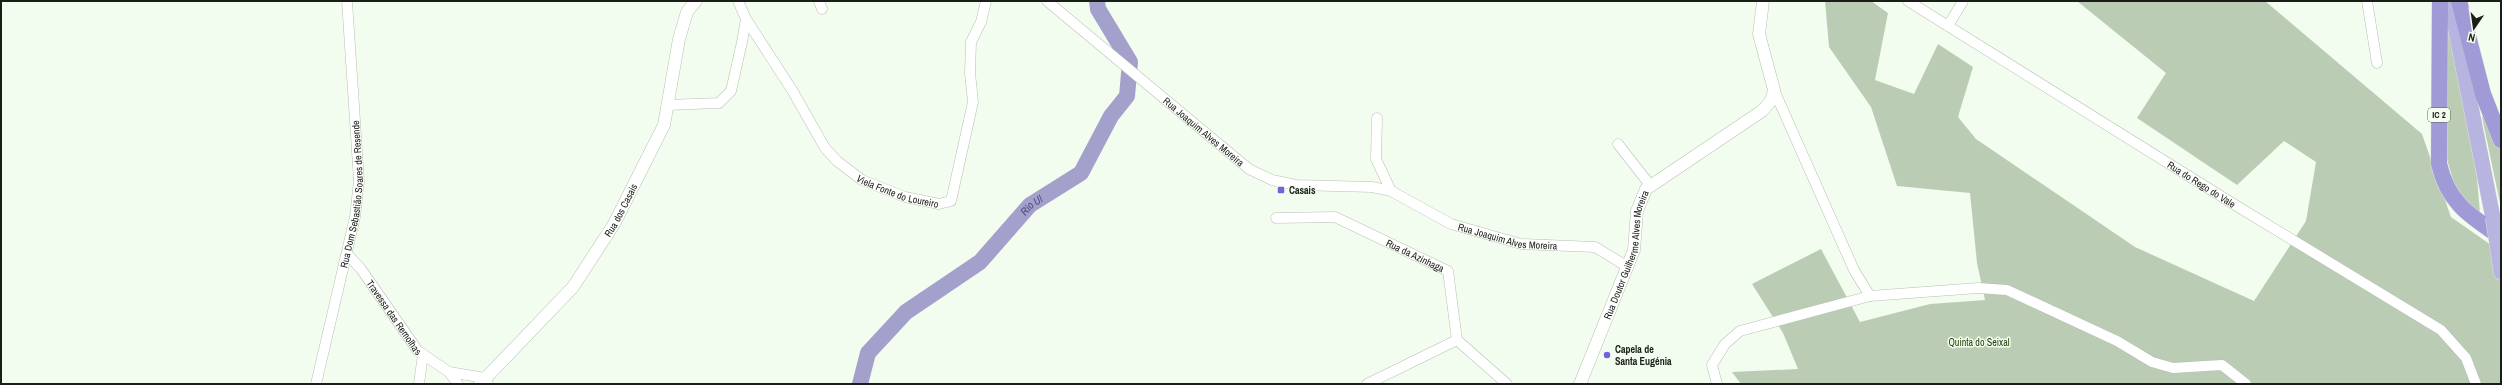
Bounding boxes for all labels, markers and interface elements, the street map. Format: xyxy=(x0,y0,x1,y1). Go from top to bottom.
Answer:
north arrow xyxy=(2454,8,2494,48)
text: N xyxy=(2467,30,2476,45)
street label: Rua Joaquim Alves Moreira xyxy=(1160,94,1247,169)
road number: IC 2 xyxy=(2428,108,2450,122)
street label: Rua Dom Sebastião Soares de Resende xyxy=(337,120,366,269)
street label: Rua do Rego do Vale xyxy=(2165,158,2238,211)
street label: Viela Fonte do Loureiro xyxy=(854,172,940,211)
street label: Rua dos Casais xyxy=(601,181,640,239)
place label: Casais xyxy=(1289,184,1316,197)
marker: Casais xyxy=(1276,185,1286,195)
street label: Rua Doutor Guilherme Alves Moreira xyxy=(1601,188,1652,321)
water label: Rio Ul xyxy=(1017,191,1046,218)
street label: Rua Joaquim Alves Moreira xyxy=(1456,220,1558,252)
street label: Rua da Azinhaga xyxy=(1384,236,1447,275)
street label: Travessa das Remolhas xyxy=(363,277,424,358)
park label: Quinta do Seixal xyxy=(1948,336,2010,349)
place label: Capela de Santa Eugénia xyxy=(1615,343,1672,368)
marker: Capela de Santa Eugénia xyxy=(1602,350,1612,360)

